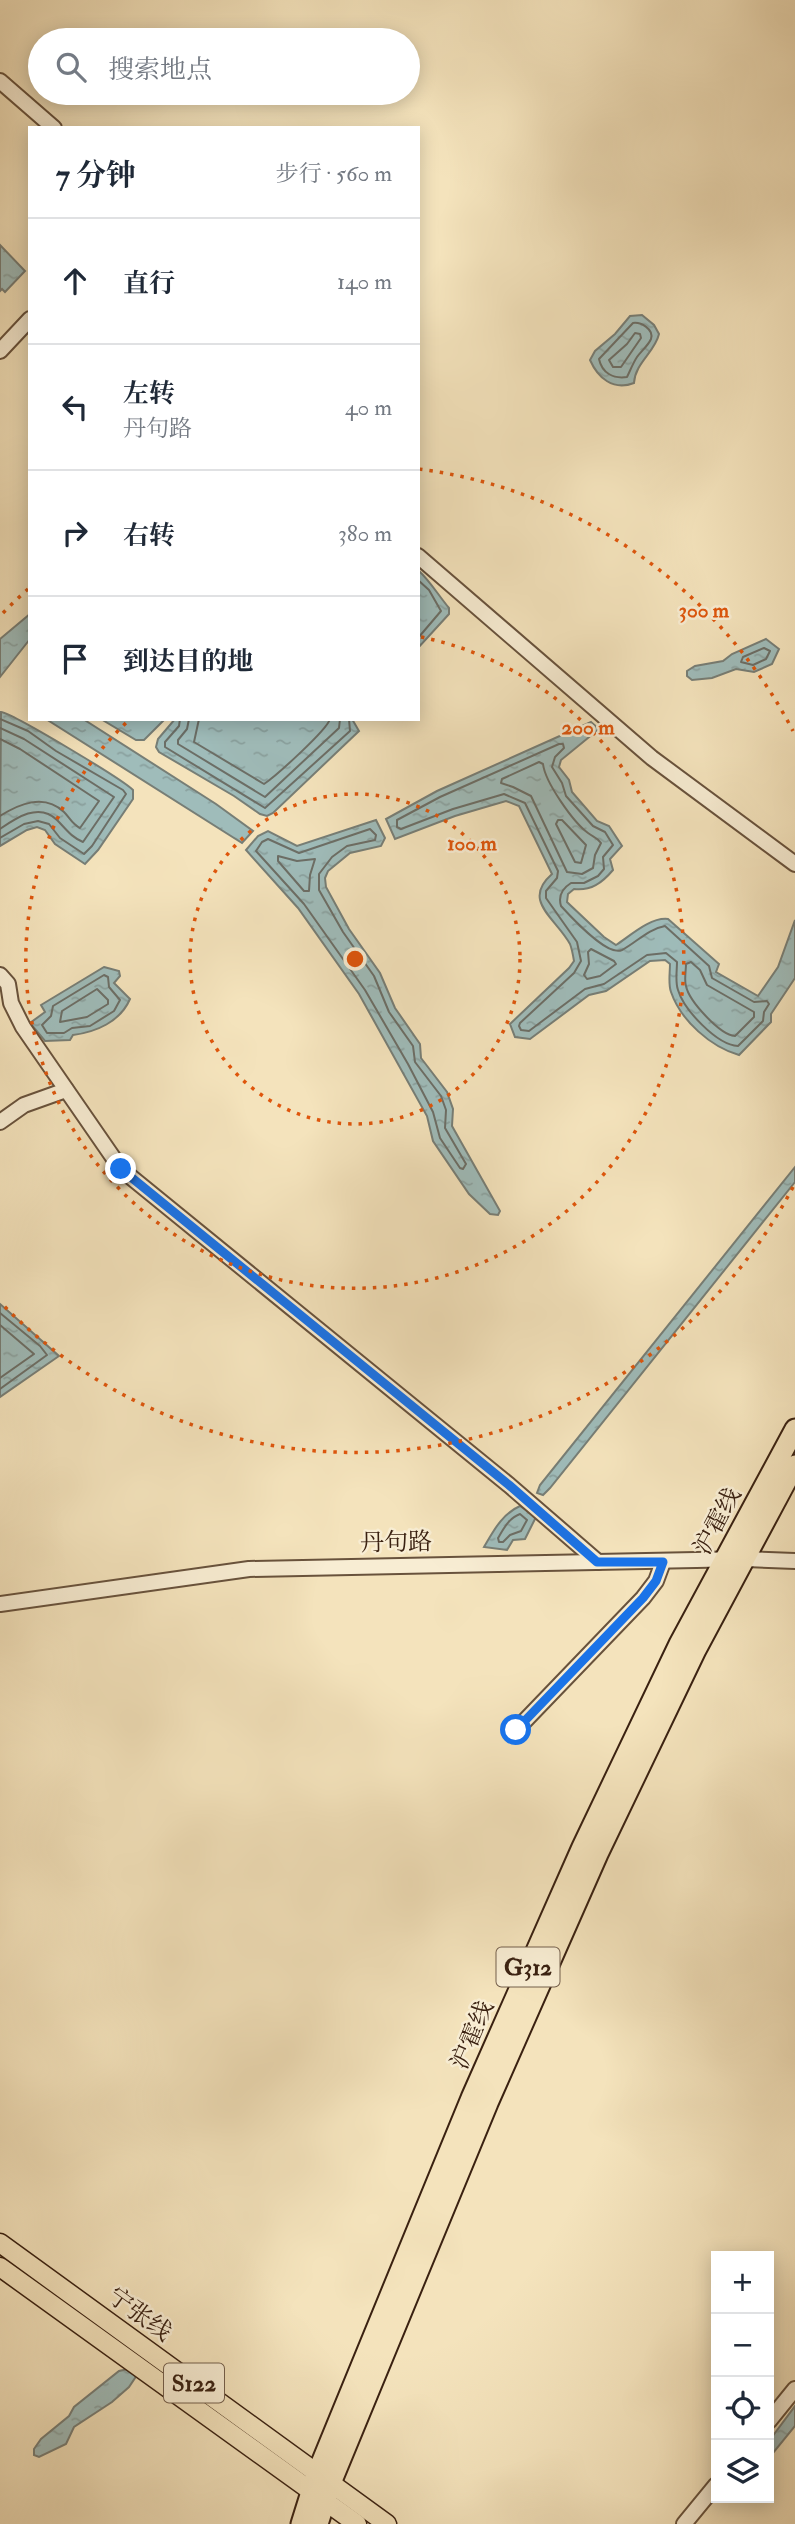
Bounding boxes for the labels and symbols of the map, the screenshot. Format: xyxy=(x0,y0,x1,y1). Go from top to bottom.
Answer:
text: 300 m xyxy=(679,597,730,624)
text: 200 m xyxy=(562,714,615,741)
text: 100 m xyxy=(447,830,498,857)
centre of rings xyxy=(343,947,367,971)
route end xyxy=(105,1153,136,1184)
street label: 沪霍线 xyxy=(687,1482,748,1560)
street label: 丹句路 xyxy=(360,1526,432,1559)
route start xyxy=(500,1714,531,1745)
road number: G312 xyxy=(496,1948,560,1986)
street label: 沪霍线 xyxy=(444,1996,501,2074)
street label: 宁张线 xyxy=(101,2281,178,2348)
road number: S122 xyxy=(164,2364,224,2402)

